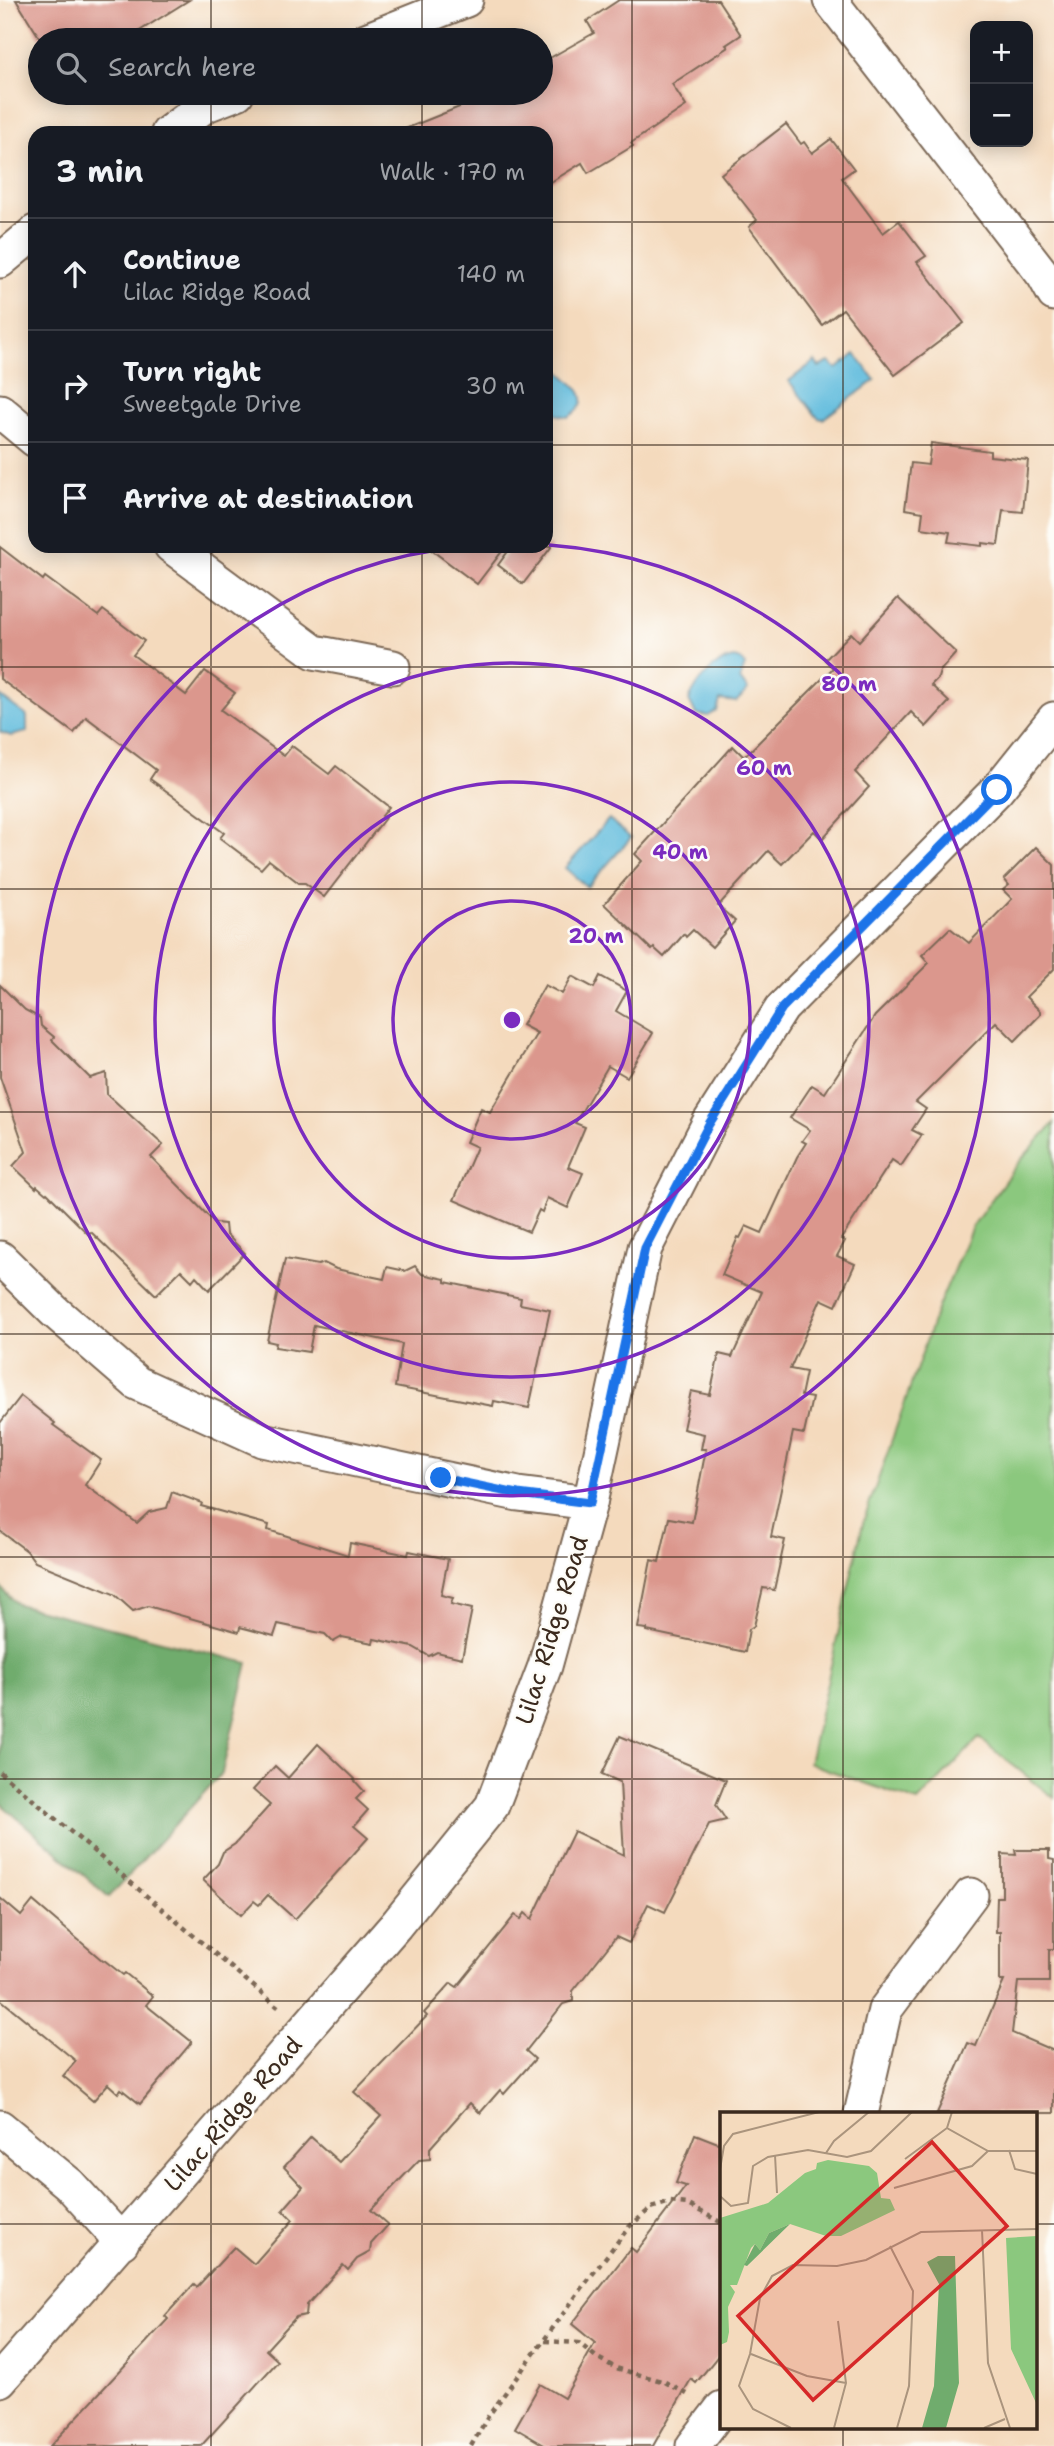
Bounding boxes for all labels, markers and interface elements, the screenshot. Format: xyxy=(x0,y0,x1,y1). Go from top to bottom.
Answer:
map controls xyxy=(970,21,1033,147)
button: + xyxy=(970,21,1033,84)
search box xyxy=(28,28,553,105)
icon: search xyxy=(52,48,90,86)
text: Search here xyxy=(108,49,257,84)
button: − xyxy=(970,84,1033,147)
text: 3 min xyxy=(56,151,143,192)
text: Walk · 170 m xyxy=(380,157,525,187)
text: Continue xyxy=(123,242,241,277)
icon: ahead xyxy=(56,255,94,293)
text: 140 m xyxy=(457,259,525,289)
text: Lilac Ridge Road xyxy=(123,277,311,307)
text: Turn right xyxy=(123,354,261,389)
icon: right xyxy=(56,367,94,405)
text: 30 m xyxy=(466,371,525,401)
text: Sweetgale Drive xyxy=(123,389,302,419)
icon: arrive xyxy=(56,479,94,517)
text: Arrive at destination xyxy=(123,481,413,516)
text: 80 m xyxy=(821,670,877,698)
text: 60 m xyxy=(736,754,792,782)
route start xyxy=(981,774,1012,805)
text: 40 m xyxy=(652,838,708,866)
text: 20 m xyxy=(568,922,624,950)
centre of rings xyxy=(500,1008,524,1032)
route end xyxy=(425,1462,456,1493)
street label: Lilac Ridge Road xyxy=(508,1532,596,1728)
street label: Lilac Ridge Road xyxy=(157,2030,309,2198)
inset map xyxy=(720,2112,1036,2428)

